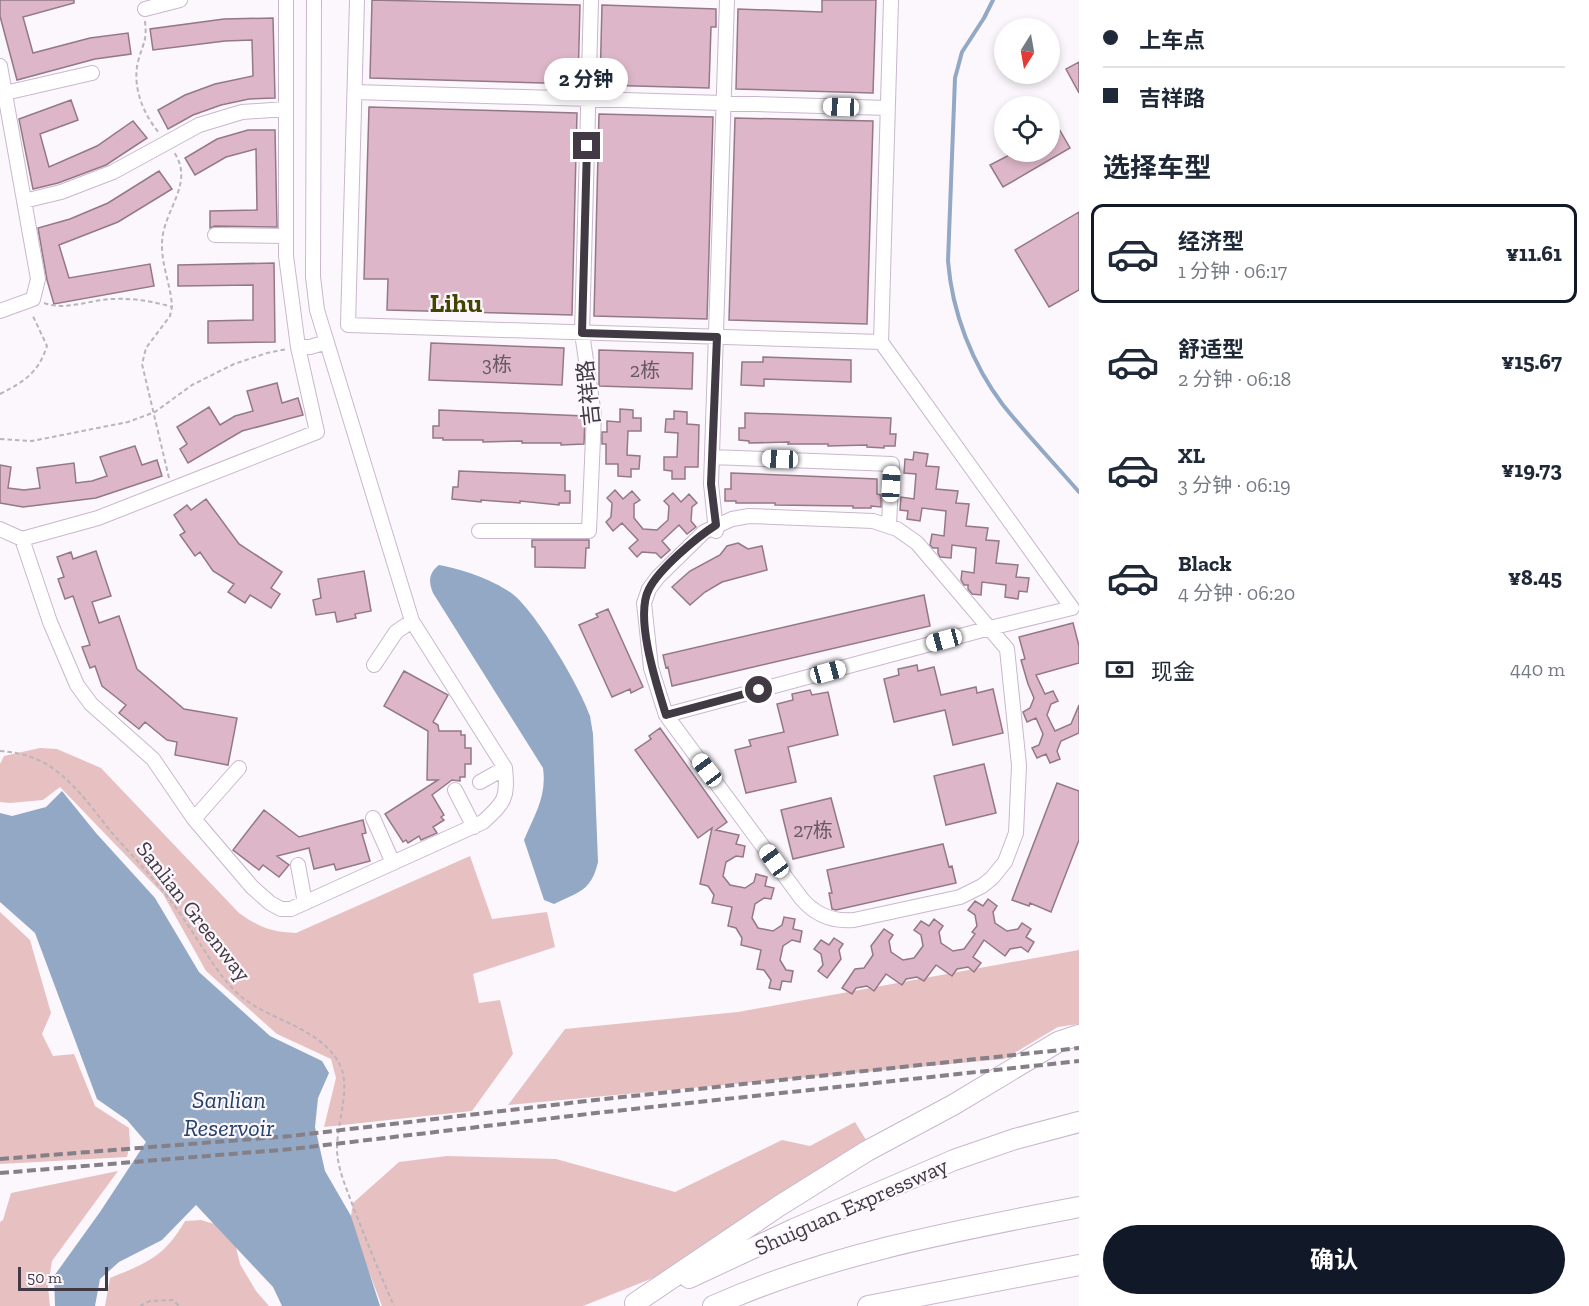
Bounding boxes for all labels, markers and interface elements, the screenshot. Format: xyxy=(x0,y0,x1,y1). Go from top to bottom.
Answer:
north arrow xyxy=(994,18,1060,84)
map controls xyxy=(994,18,1060,162)
text: 上车点 xyxy=(1139,27,1205,54)
callout: 2 分钟 xyxy=(545,59,629,101)
text: 2 分钟 xyxy=(559,67,613,91)
text: 吉祥路 xyxy=(1139,85,1205,112)
button: locate xyxy=(994,96,1060,162)
car xyxy=(823,97,859,117)
route end xyxy=(573,132,600,159)
text: 选择车型 xyxy=(1103,152,1211,184)
icon: car xyxy=(1106,227,1160,281)
text: 经济型 xyxy=(1178,228,1244,255)
text: ¥11.61 xyxy=(1506,240,1562,267)
text: 1 分钟 · 06:17 xyxy=(1178,259,1287,283)
district label: Lihu xyxy=(430,287,482,319)
icon: car xyxy=(1106,335,1160,389)
text: 舒适型 xyxy=(1178,336,1244,363)
text: ¥15.67 xyxy=(1501,348,1562,375)
house number: 3栋 xyxy=(482,352,512,376)
house number: 2栋 xyxy=(630,358,660,382)
street label: 吉祥路 xyxy=(572,359,605,427)
text: 2 分钟 · 06:18 xyxy=(1178,367,1291,391)
text: XL xyxy=(1178,442,1205,469)
icon: car xyxy=(1106,443,1160,497)
car xyxy=(762,449,798,469)
text: ¥19.73 xyxy=(1501,456,1562,483)
car xyxy=(881,466,901,502)
text: 3 分钟 · 06:19 xyxy=(1178,473,1291,497)
text: Black xyxy=(1178,550,1232,577)
icon: car xyxy=(1106,551,1160,605)
text: ¥8.45 xyxy=(1508,564,1562,591)
text: 4 分钟 · 06:20 xyxy=(1178,581,1295,605)
car xyxy=(924,627,964,653)
icon: cash xyxy=(1103,653,1136,686)
text: 440 m xyxy=(1510,657,1565,681)
text: 现金 xyxy=(1151,658,1195,685)
car xyxy=(808,659,848,685)
route start xyxy=(745,676,772,703)
car xyxy=(689,750,725,790)
house number: 27栋 xyxy=(793,818,833,842)
street label: Sanlian Greenway xyxy=(130,836,257,987)
car xyxy=(756,841,792,881)
water label: Sanlian Reservoir xyxy=(184,1085,275,1142)
street label: Shuiguan Expressway xyxy=(750,1151,953,1261)
button: 确认 xyxy=(1103,1225,1565,1294)
scale bar xyxy=(18,1264,108,1292)
text: 50 m xyxy=(27,1268,62,1287)

